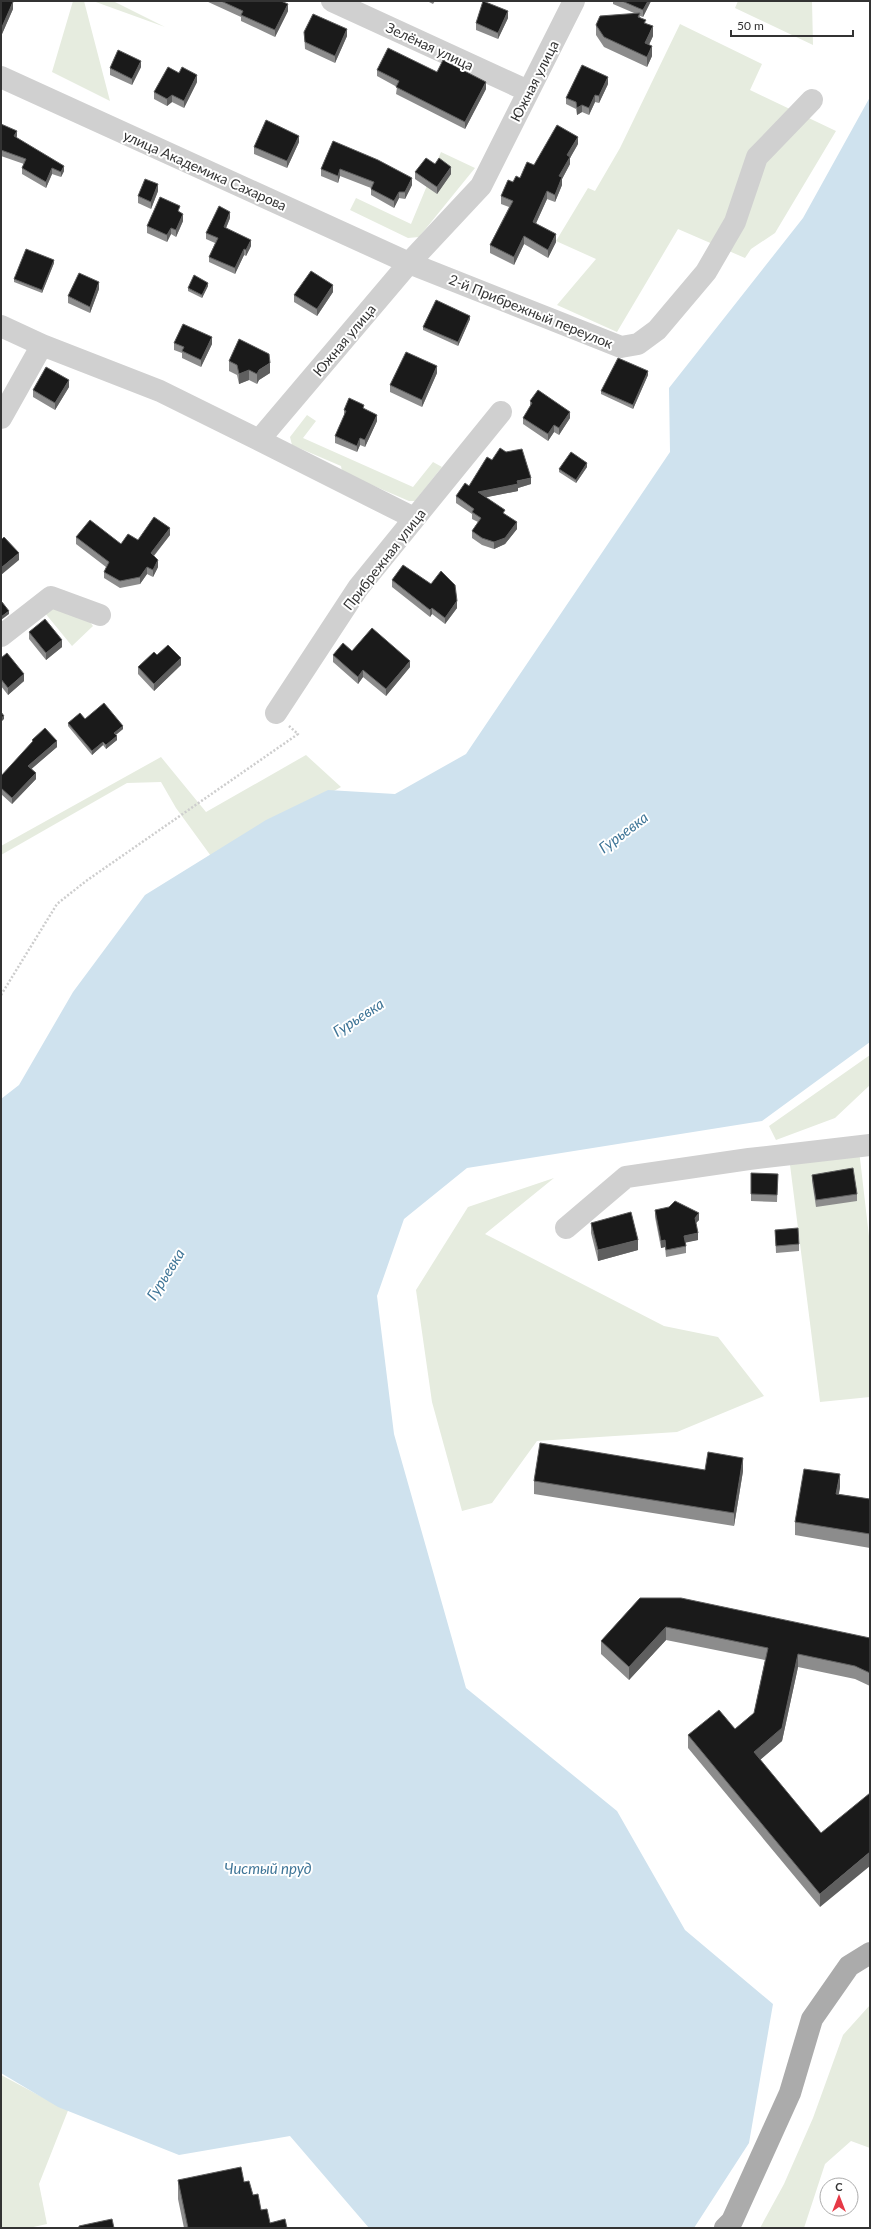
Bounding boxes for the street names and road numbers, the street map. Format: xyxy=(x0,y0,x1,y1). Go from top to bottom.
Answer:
street label: Зелёная улица xyxy=(384,18,476,74)
street label: Южная улица xyxy=(506,37,562,124)
street label: улица Академика Сахарова xyxy=(121,126,289,214)
street label: 2-й Прибрежный переулок xyxy=(447,270,616,352)
street label: Южная улица xyxy=(309,300,379,380)
street label: Прибрежная улица xyxy=(339,505,429,613)

